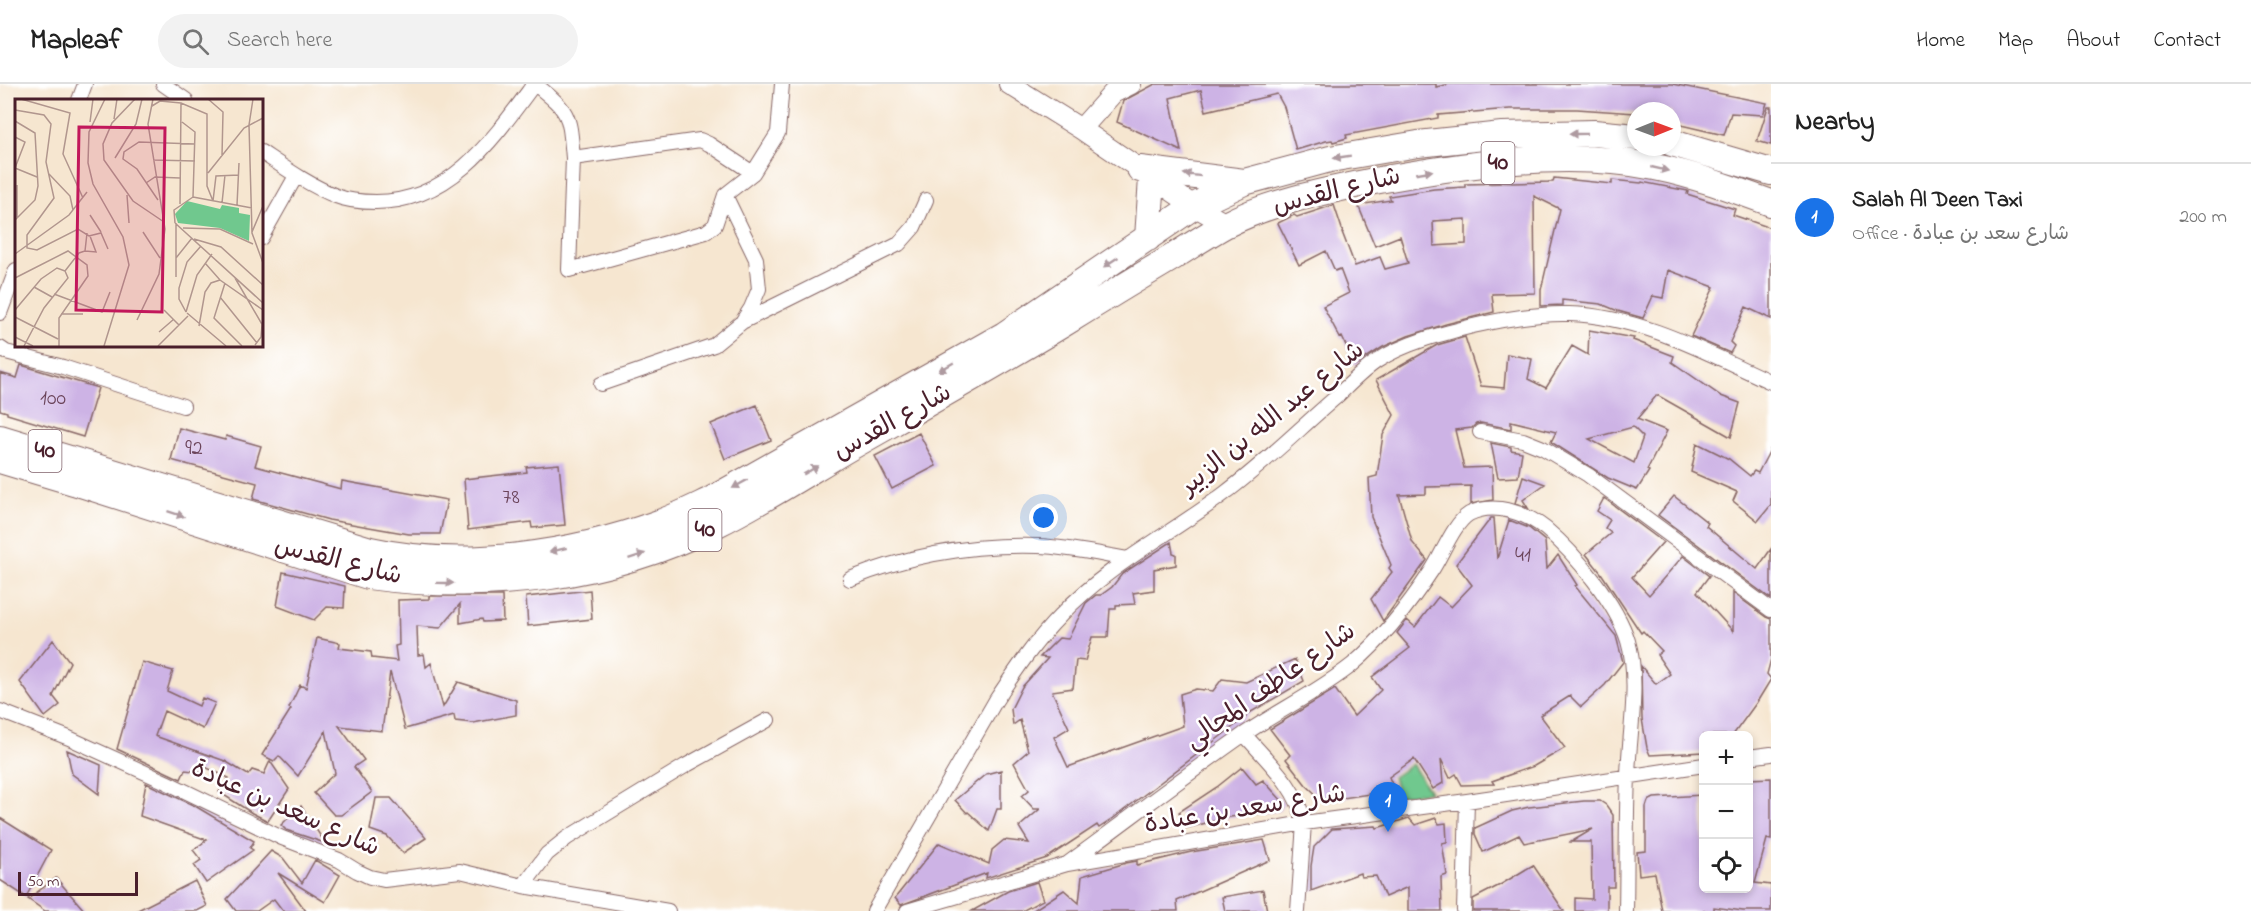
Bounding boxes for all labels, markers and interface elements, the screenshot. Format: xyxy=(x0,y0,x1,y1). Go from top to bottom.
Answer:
search box xyxy=(158,14,578,68)
text: Mapleaf xyxy=(30,21,122,62)
icon: search xyxy=(179,25,212,58)
text: Search here xyxy=(227,25,332,57)
text: Home xyxy=(1916,26,1965,56)
text: Map xyxy=(1998,26,2033,56)
text: About xyxy=(2066,26,2120,56)
text: Contact xyxy=(2153,26,2221,56)
inset map xyxy=(15,99,262,346)
north arrow xyxy=(1627,102,1681,156)
text: Nearby xyxy=(1795,104,1874,142)
one-way arrow xyxy=(1568,129,1587,138)
road number: 40 xyxy=(1482,142,1514,184)
one-way arrow xyxy=(1333,152,1352,161)
street label: شارع القدس xyxy=(1269,158,1405,226)
one-way arrow xyxy=(1651,164,1669,174)
one-way arrow xyxy=(1415,167,1434,176)
one-way arrow xyxy=(1182,171,1201,180)
text: Salah Al Deen Taxi xyxy=(1852,185,2023,217)
text: 1 xyxy=(1811,203,1818,232)
text: 200 m xyxy=(2179,203,2227,232)
text: Office · شارع سعد بن عبادة xyxy=(1852,220,2069,249)
one-way arrow xyxy=(1102,257,1119,268)
street label: شارع عبد الله بن الزبير xyxy=(1171,333,1373,507)
one-way arrow xyxy=(938,362,955,372)
street label: شارع القدس xyxy=(827,375,959,471)
house number: 100 xyxy=(40,383,66,415)
road number: 40 xyxy=(28,430,62,472)
house number: 92 xyxy=(185,433,203,465)
one-way arrow xyxy=(803,464,819,475)
one-way arrow xyxy=(731,479,748,489)
house number: 78 xyxy=(502,482,520,514)
your location xyxy=(1029,503,1058,532)
road number: 40 xyxy=(688,509,722,551)
one-way arrow xyxy=(167,510,185,520)
street label: شارع القدس xyxy=(270,528,406,596)
house number: 41 xyxy=(1515,540,1531,572)
one-way arrow xyxy=(549,546,567,556)
one-way arrow xyxy=(628,551,646,560)
one-way arrow xyxy=(435,578,454,588)
street label: شارع عاطف المجالي xyxy=(1178,614,1365,761)
map controls xyxy=(1699,731,1753,893)
button: + xyxy=(1699,731,1753,785)
street label: شارع سعد بن عبادة xyxy=(184,750,386,868)
street label: شارع سعد بن عبادة xyxy=(1142,775,1348,845)
pin: 1 xyxy=(1368,782,1408,832)
button: − xyxy=(1699,785,1753,839)
button: locate xyxy=(1699,839,1753,893)
scale bar xyxy=(18,869,138,896)
text: 50 m xyxy=(27,870,59,894)

